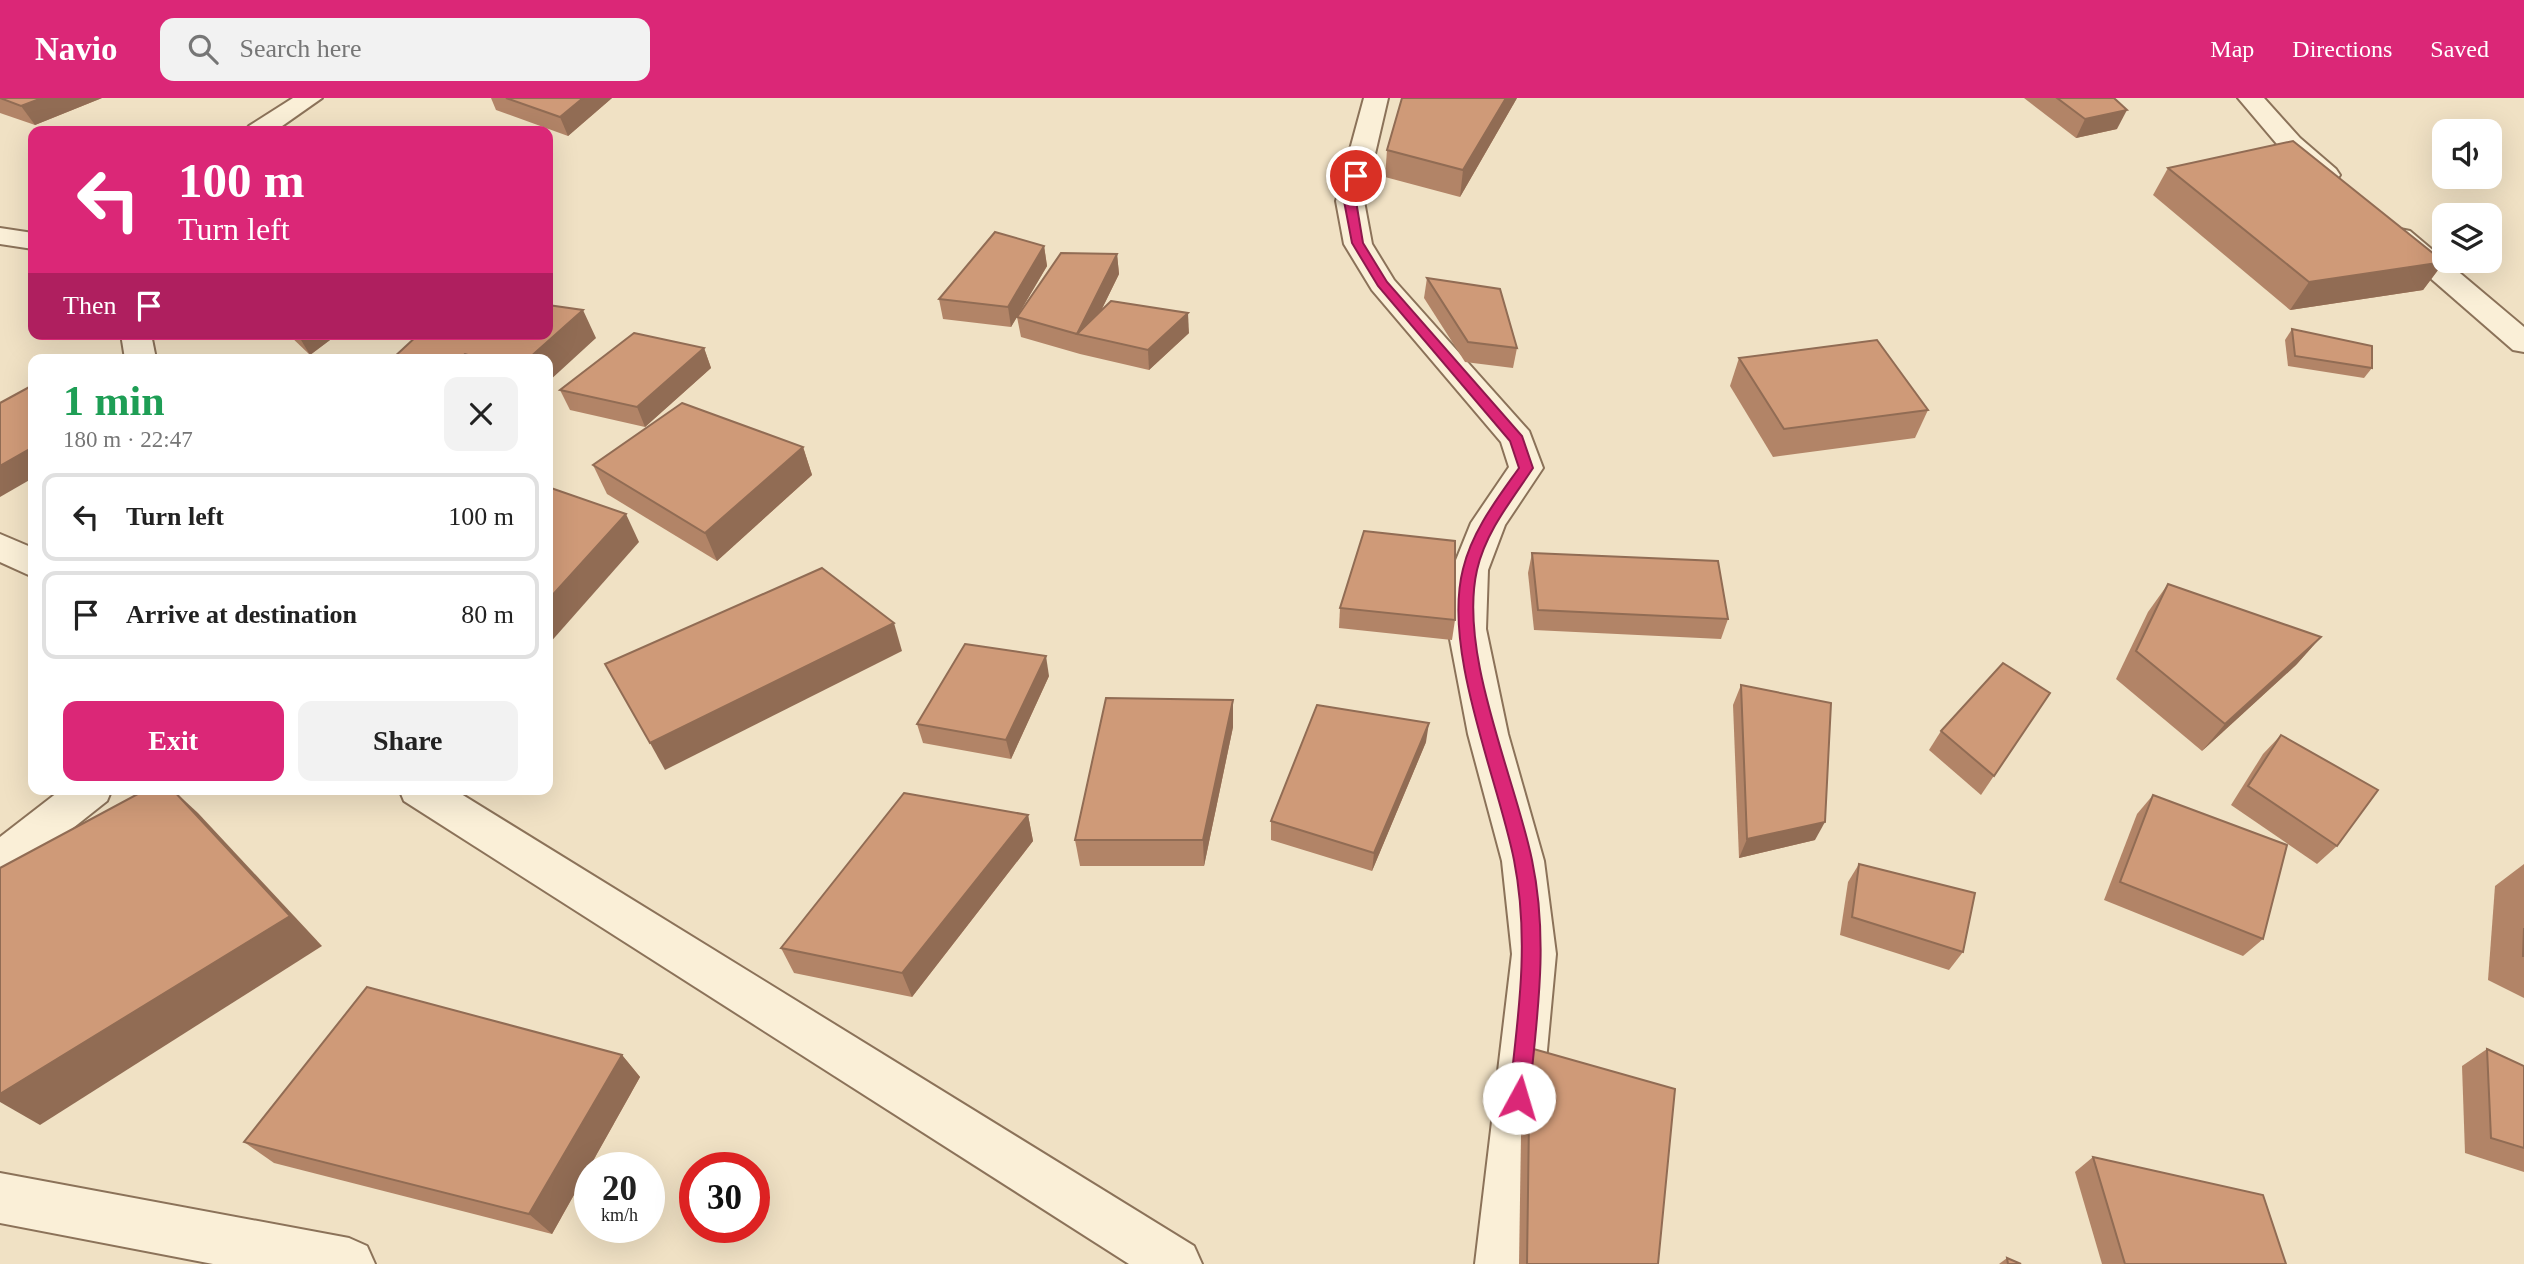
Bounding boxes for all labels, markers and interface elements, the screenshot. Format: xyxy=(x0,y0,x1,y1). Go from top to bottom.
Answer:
search box xyxy=(160,18,650,81)
icon: search xyxy=(184,30,222,68)
text: Navio xyxy=(35,31,118,67)
text: Search here xyxy=(240,34,361,63)
text: Map xyxy=(2210,36,2254,62)
text: Directions xyxy=(2292,36,2392,62)
text: Saved xyxy=(2430,36,2489,62)
map controls xyxy=(2432,119,2502,273)
button: sound xyxy=(2432,119,2502,189)
pin xyxy=(1326,146,1386,206)
text: 100 m xyxy=(178,153,305,208)
icon: left xyxy=(63,154,154,245)
icon: arrive xyxy=(1337,157,1375,195)
button: layers xyxy=(2432,203,2502,273)
text: Turn left xyxy=(178,211,290,247)
icon: arrive xyxy=(130,287,168,325)
text: Then xyxy=(63,291,116,320)
button: close xyxy=(444,377,518,451)
text: 1 min xyxy=(63,378,165,424)
text: 180 m · 22:47 xyxy=(63,427,193,452)
icon: left xyxy=(67,498,105,536)
text: Turn left xyxy=(126,502,224,531)
text: 100 m xyxy=(448,502,514,531)
icon: arrive xyxy=(67,596,105,634)
text: Arrive at destination xyxy=(126,600,357,629)
text: 80 m xyxy=(461,600,514,629)
button: Exit xyxy=(63,701,284,781)
button: Share xyxy=(298,701,518,781)
position arrow xyxy=(1482,1061,1556,1135)
speed limit sign: 30 xyxy=(679,1152,770,1243)
text: 20 xyxy=(602,1169,637,1208)
text: km/h xyxy=(601,1205,638,1225)

